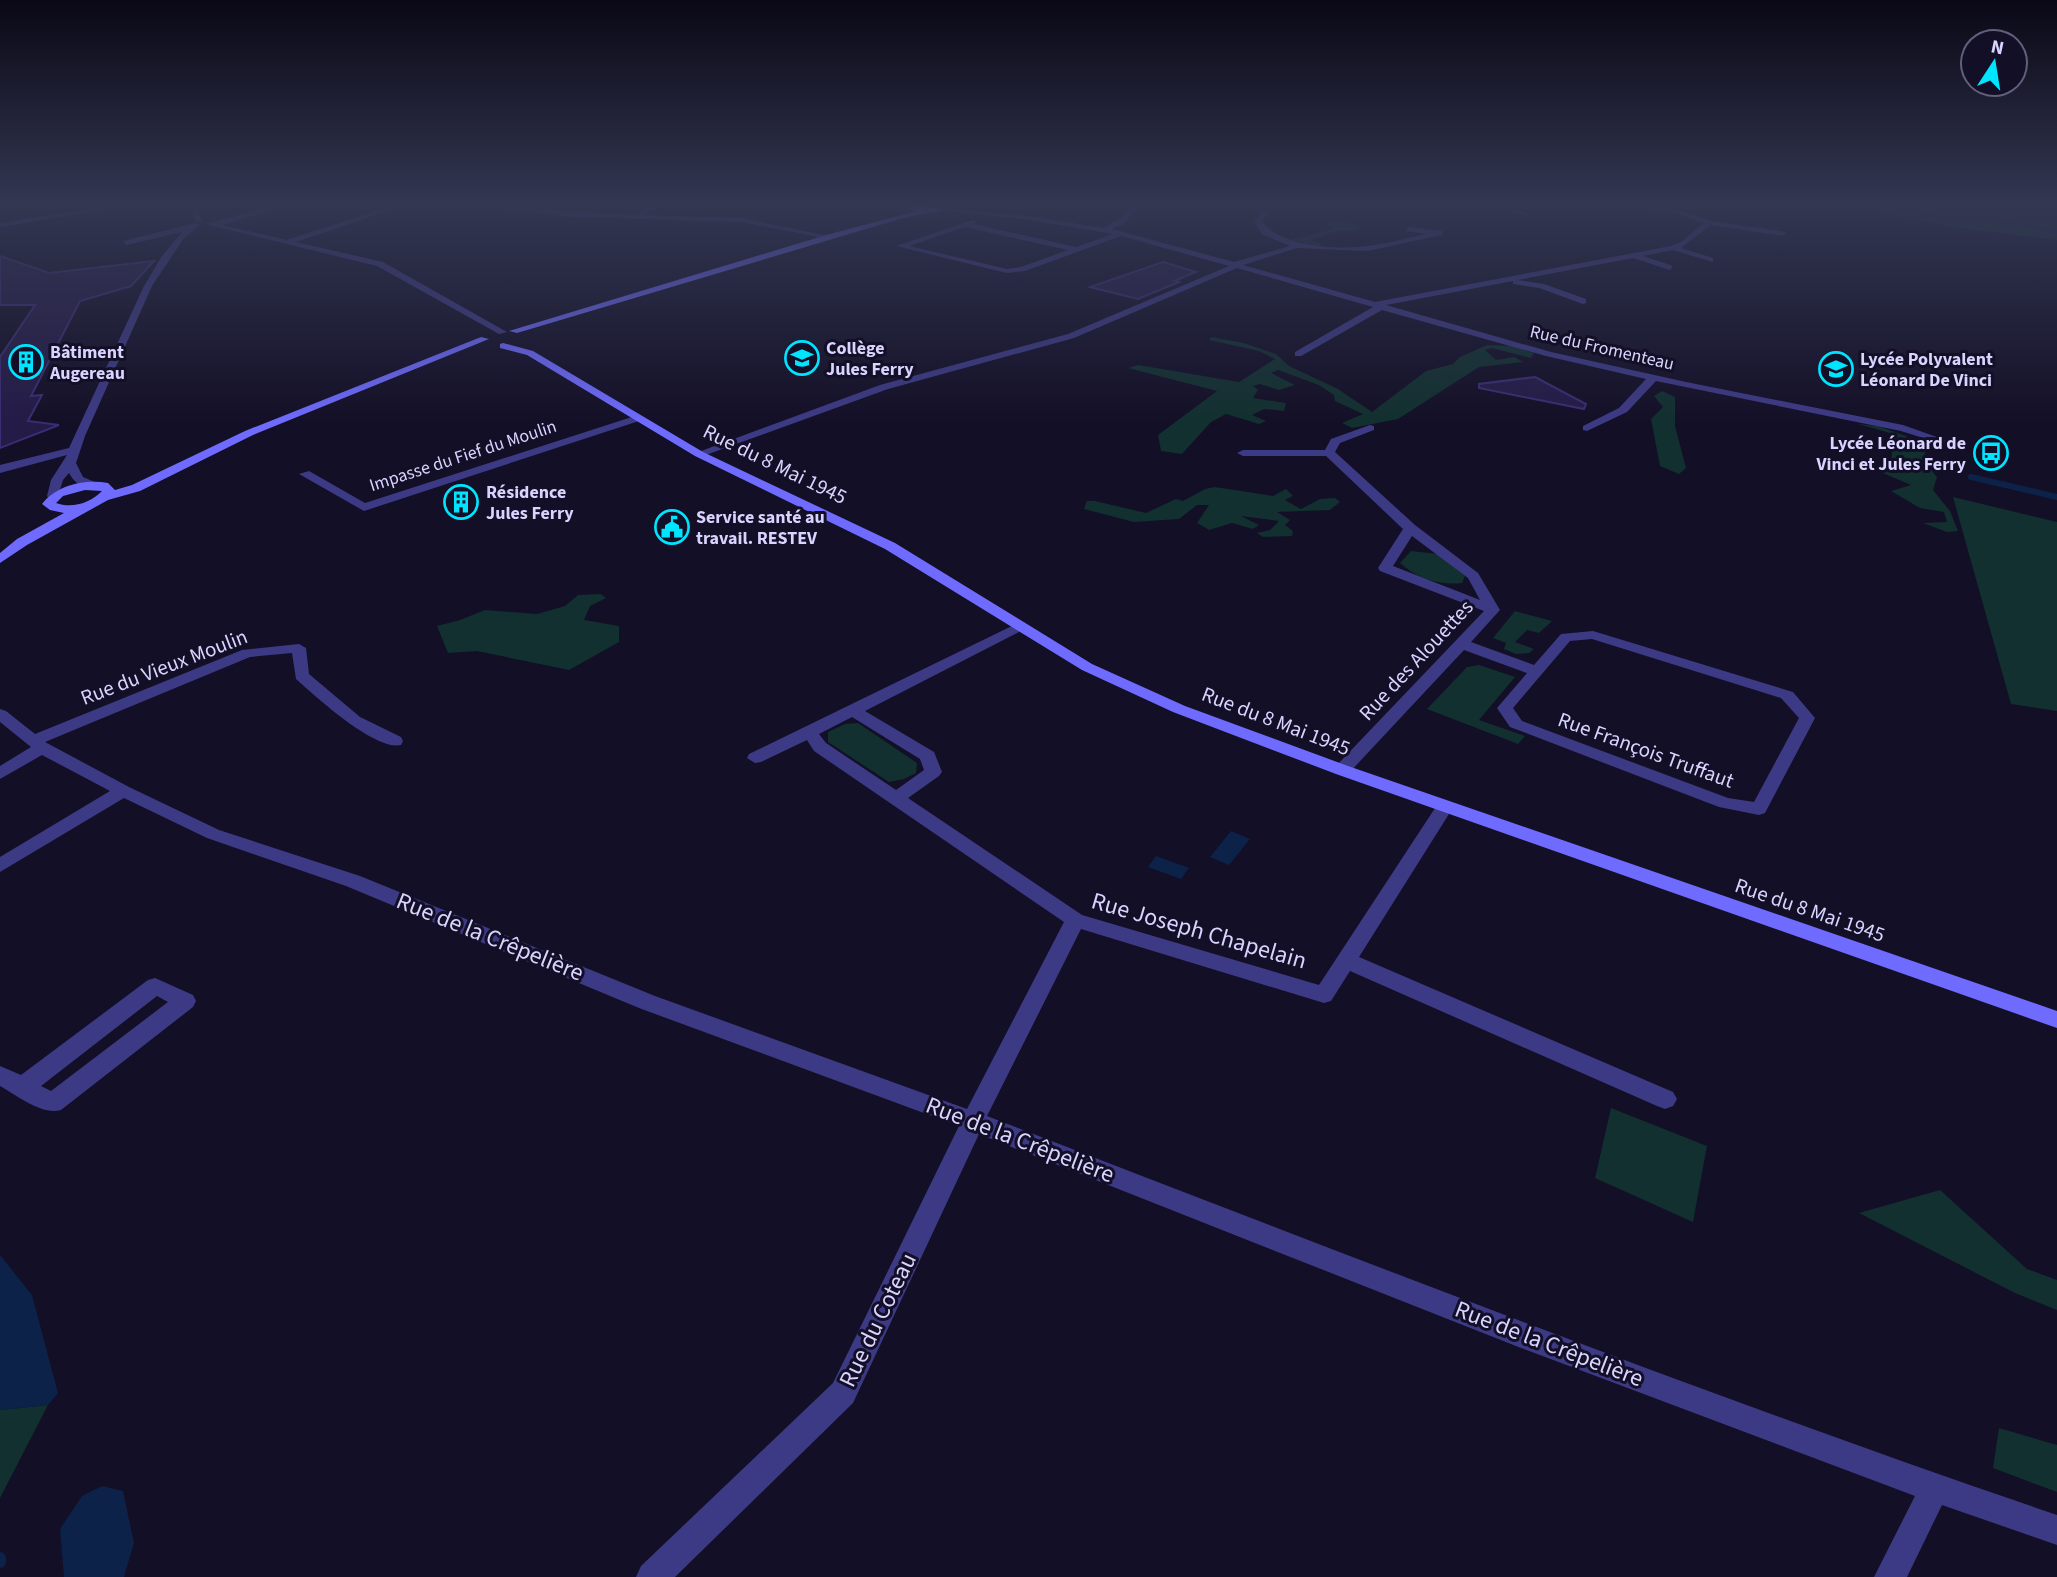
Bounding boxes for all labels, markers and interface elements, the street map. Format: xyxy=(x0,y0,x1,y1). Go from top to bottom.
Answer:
north arrow xyxy=(1959,28,2029,98)
text: N xyxy=(1988,33,2006,62)
street label: Rue du Fromenteau xyxy=(1527,319,1677,377)
place label: Collège Jules Ferry xyxy=(826,336,914,382)
school or university icon: Collège Jules Ferry xyxy=(783,339,821,377)
place label: Bâtiment Augereau xyxy=(49,340,125,386)
building icon: Bâtiment Augereau xyxy=(7,343,45,381)
place label: Lycée Polyvalent Léonard De Vinci xyxy=(1860,347,1993,393)
school or university icon: Lycée Polyvalent Léonard De Vinci xyxy=(1817,350,1855,388)
street label: Impasse du Fief du Moulin xyxy=(366,414,560,498)
street label: Rue du 8 Mai 1945 xyxy=(698,416,852,512)
place label: Lycée Léonard de Vinci et Jules Ferry xyxy=(1815,431,1967,477)
bus stop icon: Lycée Léonard de Vinci et Jules Ferry xyxy=(1972,434,2010,472)
place label: Résidence Jules Ferry xyxy=(486,480,574,526)
building icon: Résidence Jules Ferry xyxy=(442,483,480,521)
place label: Service santé au travail. RESTEV xyxy=(696,505,825,551)
public building icon: Service santé au travail. RESTEV xyxy=(653,508,691,546)
street label: Rue des Alouettes xyxy=(1352,593,1480,727)
street label: Rue du Vieux Moulin xyxy=(76,621,252,713)
street label: Rue du 8 Mai 1945 xyxy=(1197,679,1355,763)
street label: Rue François Truffaut xyxy=(1554,704,1738,796)
street label: Rue du 8 Mai 1945 xyxy=(1731,870,1889,950)
street label: Rue de la Crêpelière xyxy=(391,883,589,991)
street label: Rue Joseph Chapelain xyxy=(1087,884,1311,978)
street label: Rue de la Crêpelière xyxy=(921,1088,1119,1192)
street label: Rue du Coteau xyxy=(830,1247,926,1393)
street label: Rue de la Crêpelière xyxy=(1450,1292,1648,1396)

